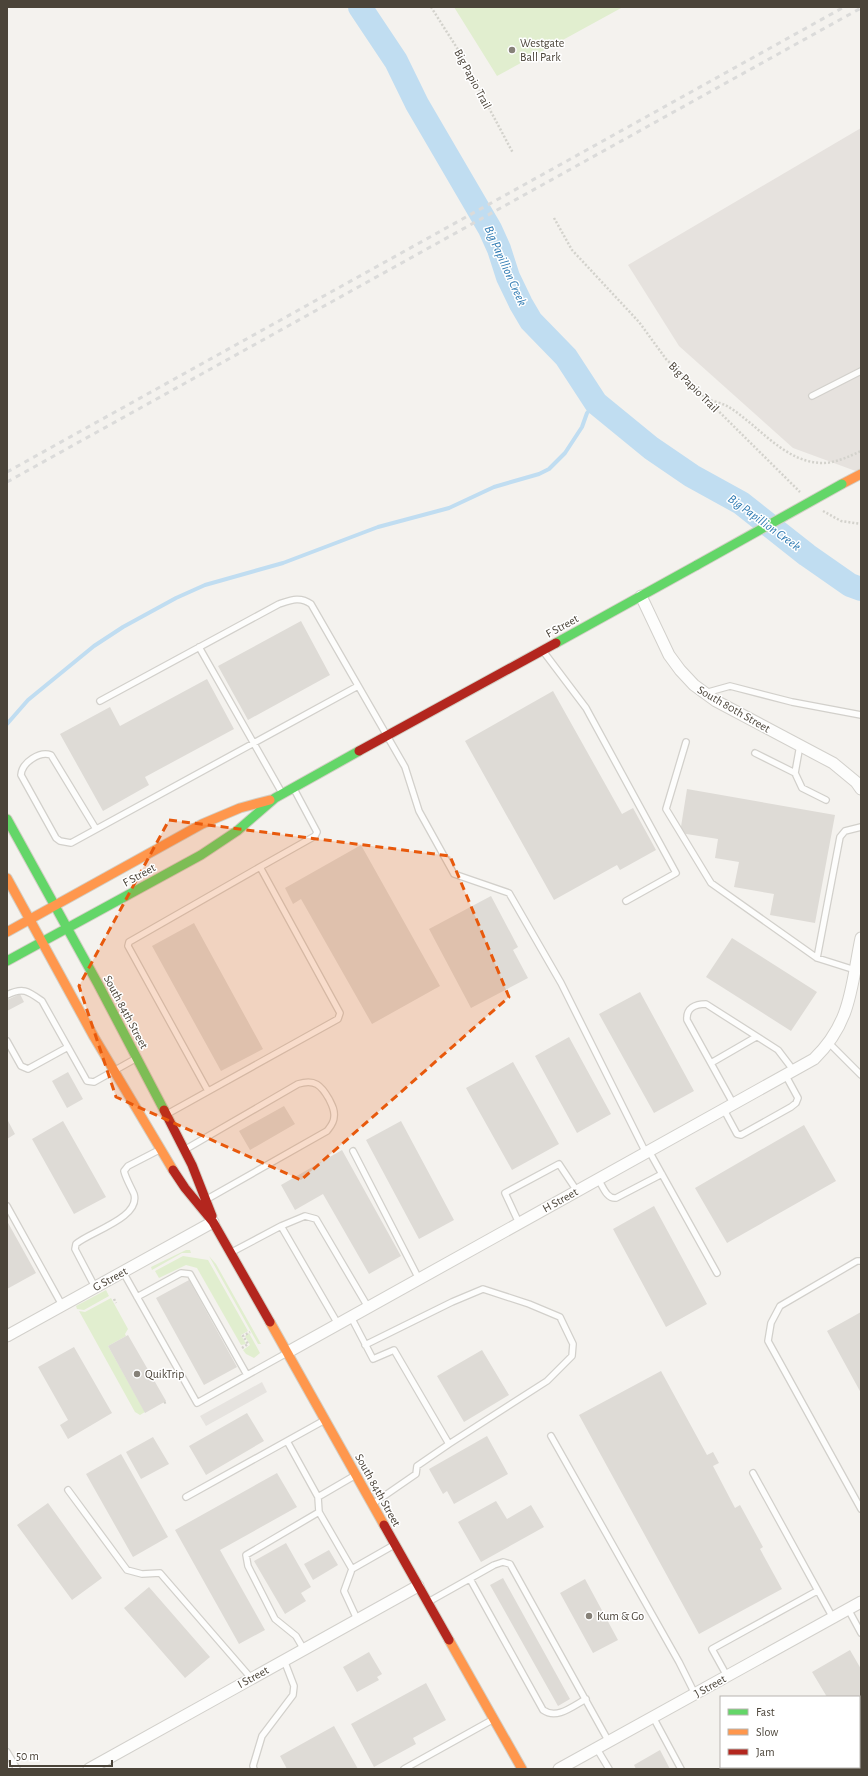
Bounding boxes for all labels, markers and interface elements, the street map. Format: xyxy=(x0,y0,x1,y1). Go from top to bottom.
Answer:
place label: Westgate Ball Park xyxy=(520,37,564,63)
marker: Westgate Ball Park xyxy=(507,45,517,55)
street label: Big Papio Trail xyxy=(452,47,494,111)
water label: Big Papillion Creek xyxy=(482,224,528,308)
street label: Big Papio Trail xyxy=(666,359,722,415)
water label: Big Papillion Creek xyxy=(725,492,803,554)
street label: F Street xyxy=(544,612,581,640)
street label: South 80th Street xyxy=(696,683,773,735)
street label: F Street xyxy=(121,861,158,889)
street label: South 84th Street xyxy=(102,973,150,1051)
street label: H Street xyxy=(540,1185,580,1215)
street label: G Street xyxy=(91,1265,129,1293)
place label: QuikTrip xyxy=(145,1368,184,1381)
marker: QuikTrip xyxy=(132,1369,142,1379)
street label: South 84th Street xyxy=(353,1452,403,1529)
place label: Kum & Go xyxy=(597,1610,644,1622)
marker: Kum & Go xyxy=(584,1611,594,1621)
street label: I Street xyxy=(235,1664,271,1690)
street label: J Street xyxy=(692,1672,728,1699)
legend xyxy=(720,1696,860,1768)
text: Fast xyxy=(756,1706,775,1718)
text: Slow xyxy=(756,1726,778,1738)
scale bar xyxy=(10,1742,112,1768)
text: Jam xyxy=(756,1746,775,1758)
text: 50 m xyxy=(16,1750,39,1762)

